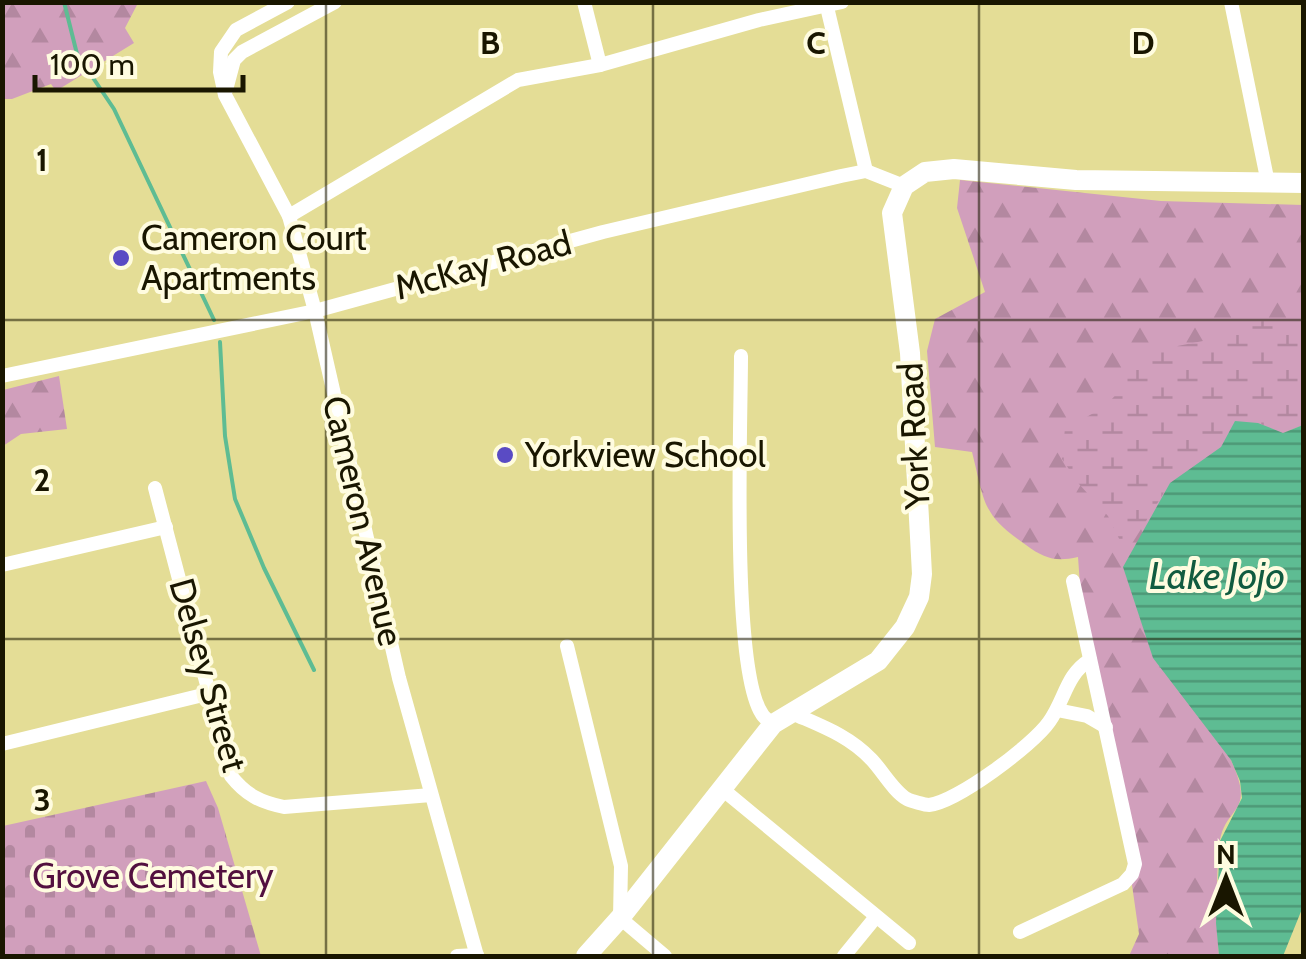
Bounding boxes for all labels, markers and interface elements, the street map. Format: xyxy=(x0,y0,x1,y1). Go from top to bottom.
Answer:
text: B xyxy=(480,23,500,62)
text: C xyxy=(806,23,826,62)
text: D xyxy=(1131,23,1155,62)
scale bar xyxy=(35,30,242,92)
text: 100 m xyxy=(50,46,135,83)
text: 1 xyxy=(36,140,48,179)
place label: Cameron Court Apartments xyxy=(141,216,367,299)
street label: McKay Road xyxy=(390,220,576,309)
marker: Cameron Court Apartments xyxy=(110,247,132,269)
street label: York Road xyxy=(888,362,939,511)
street label: Cameron Avenue xyxy=(314,392,413,650)
place label: Yorkview School xyxy=(524,433,766,476)
marker: Yorkview School xyxy=(494,444,516,466)
text: 2 xyxy=(34,460,50,499)
water label: Lake Jojo xyxy=(1149,552,1285,599)
street label: Delsey Street xyxy=(160,573,257,777)
text: 3 xyxy=(33,780,51,819)
north arrow xyxy=(1176,829,1276,929)
text: N xyxy=(1216,837,1236,871)
park label: Grove Cemetery xyxy=(32,854,274,897)

